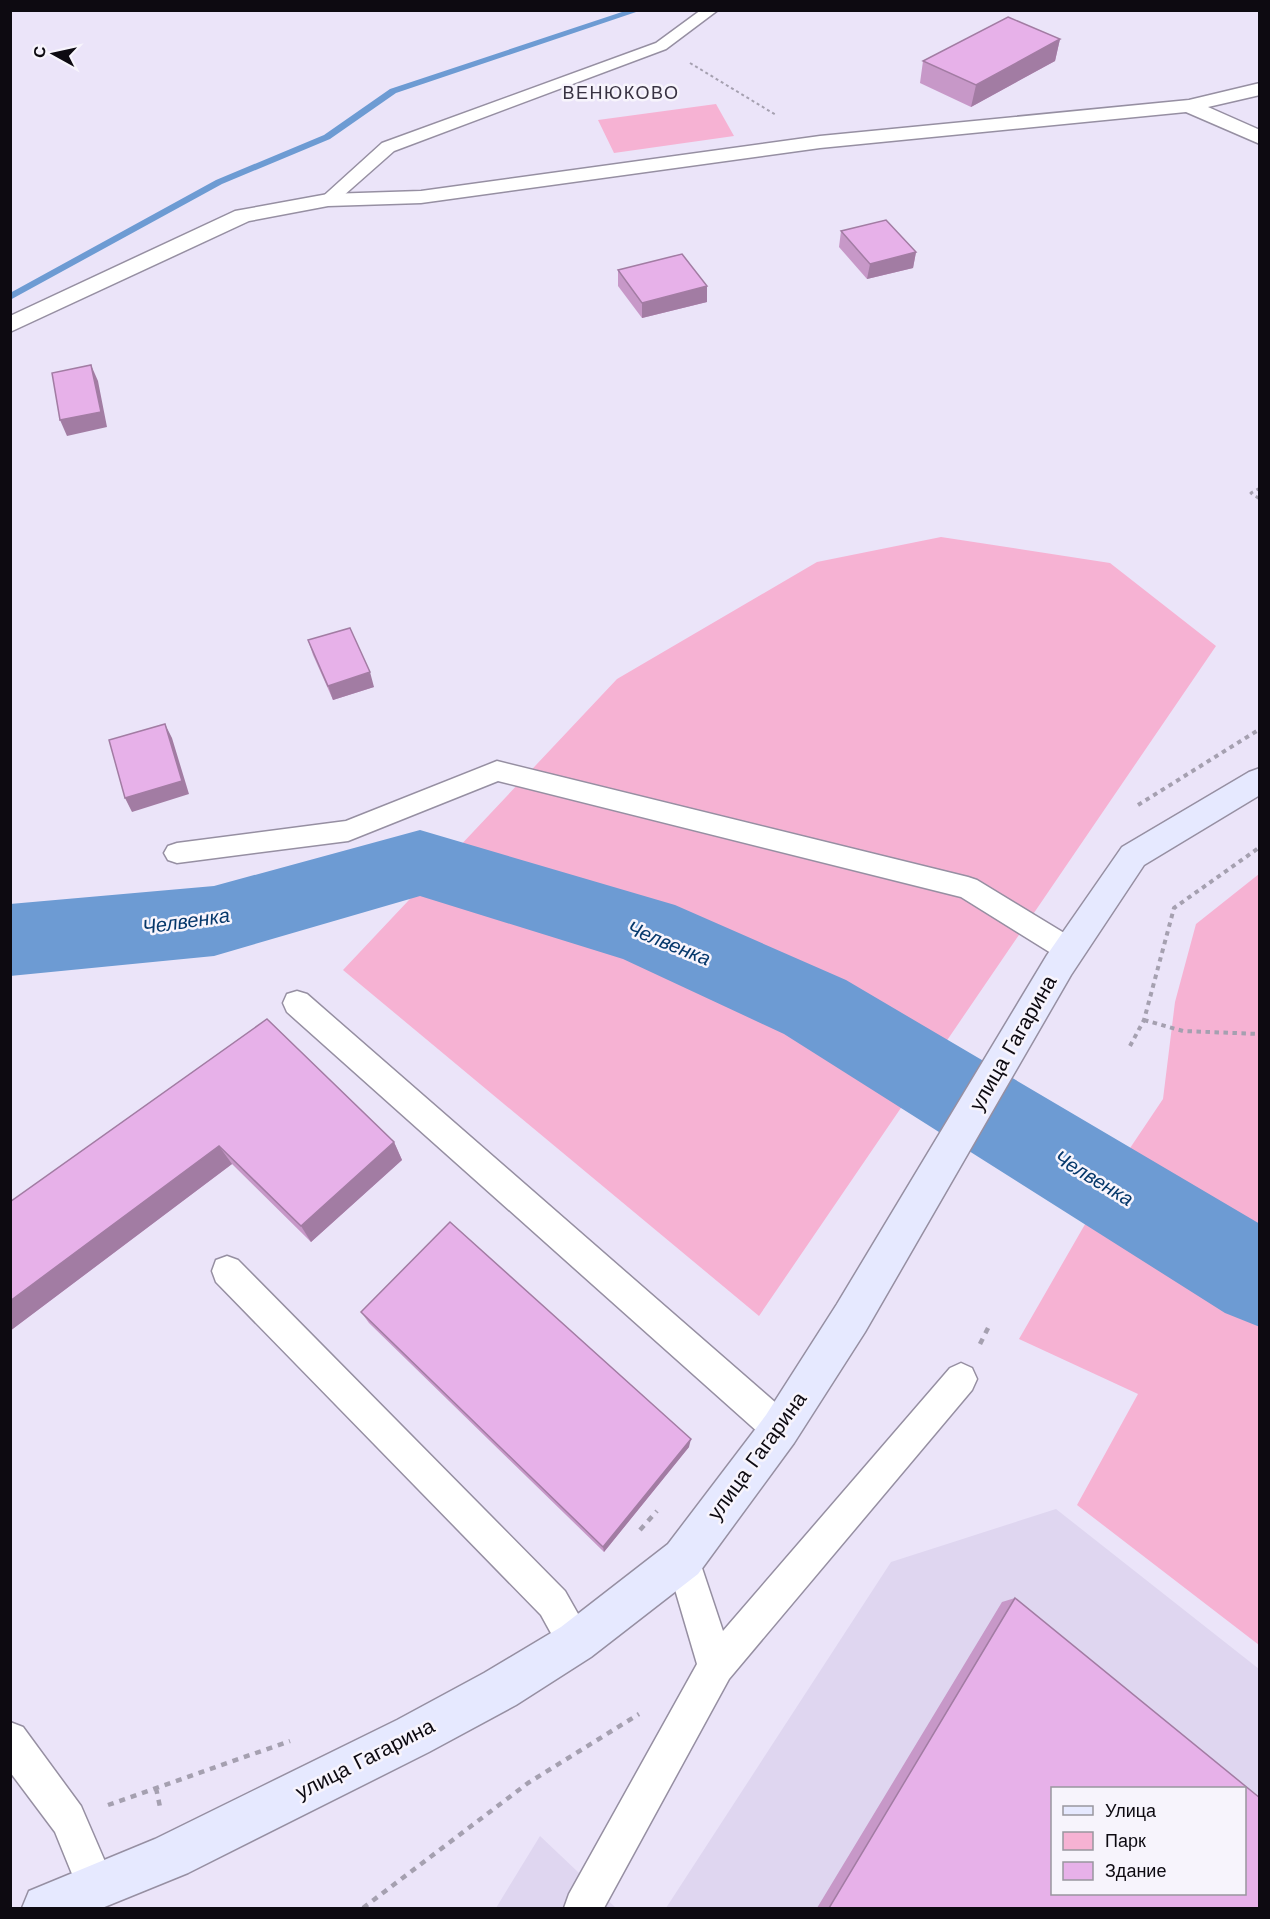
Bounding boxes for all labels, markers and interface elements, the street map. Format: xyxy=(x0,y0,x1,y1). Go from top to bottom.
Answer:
north arrow xyxy=(24,24,84,84)
text: С xyxy=(29,45,50,59)
district label: ВЕНЮКОВО xyxy=(563,82,679,103)
water label: Челвенка xyxy=(141,903,231,939)
water label: Челвенка xyxy=(624,915,714,971)
street label: улица Гагарина xyxy=(964,970,1062,1115)
water label: Челвенка xyxy=(1050,1145,1138,1211)
street label: улица Гагарина xyxy=(702,1386,812,1525)
street label: улица Гагарина xyxy=(291,1713,439,1804)
legend xyxy=(1051,1787,1246,1895)
text: Улица xyxy=(1105,1800,1157,1821)
text: Парк xyxy=(1105,1830,1146,1851)
text: Здание xyxy=(1105,1860,1166,1881)

